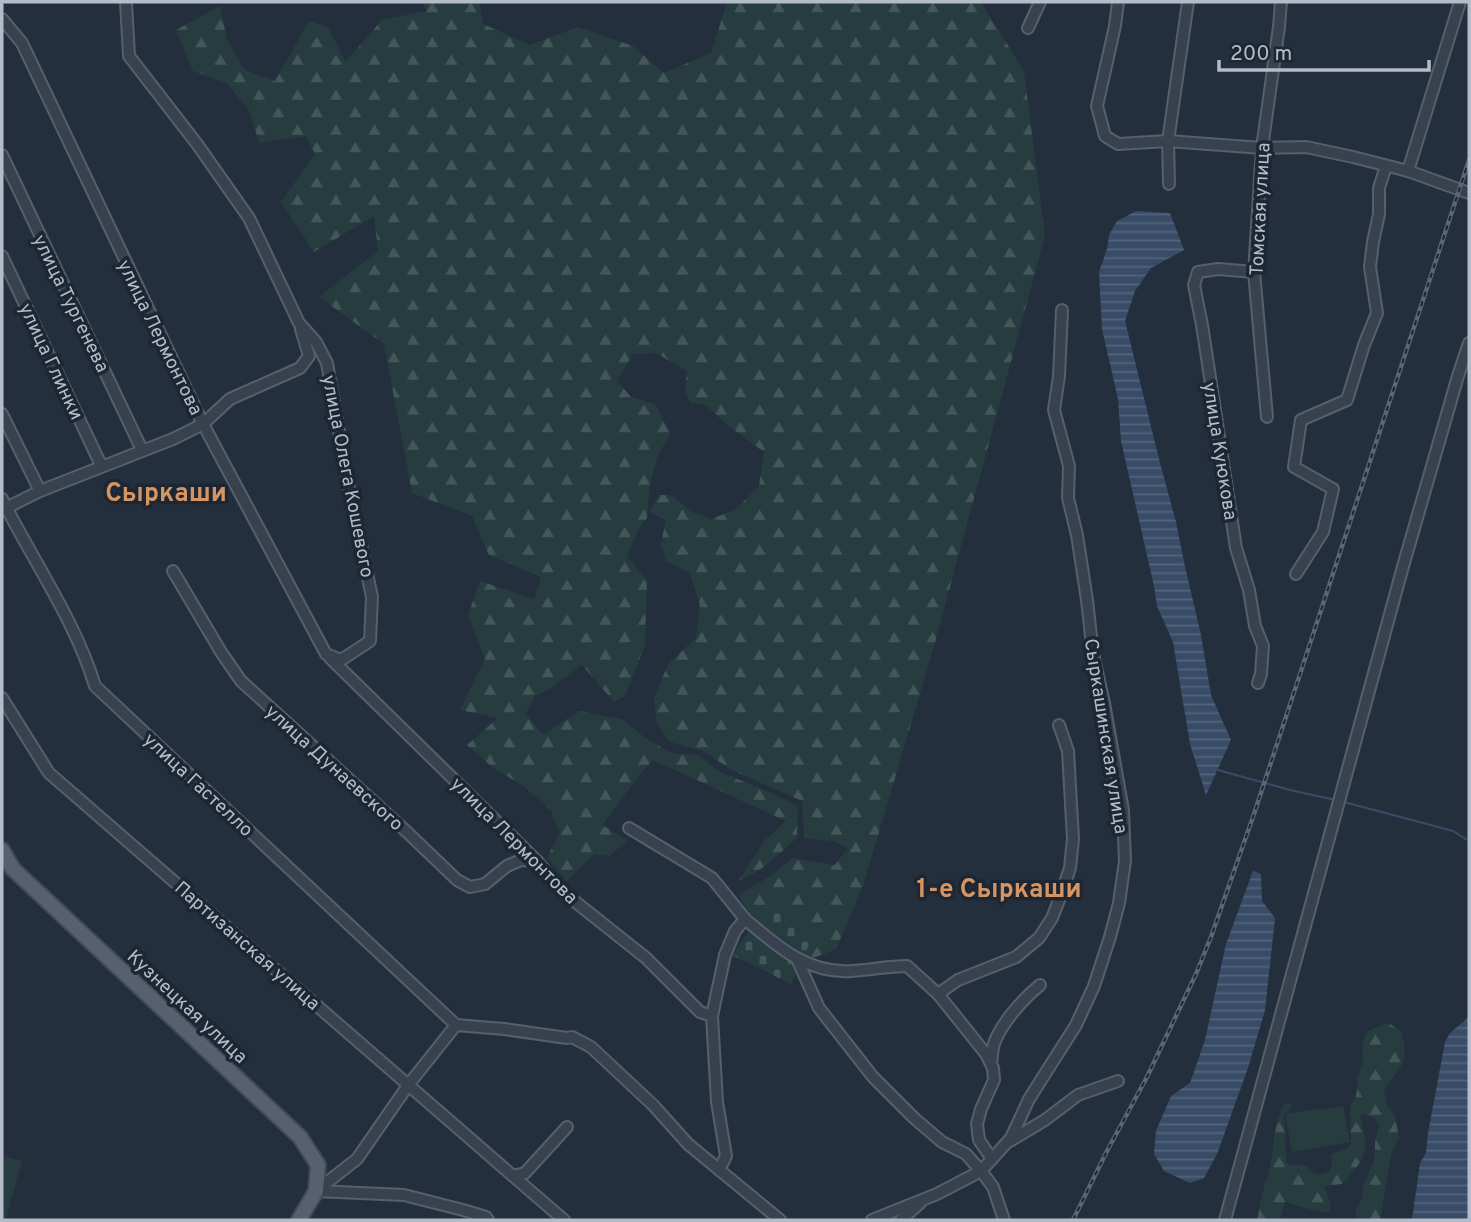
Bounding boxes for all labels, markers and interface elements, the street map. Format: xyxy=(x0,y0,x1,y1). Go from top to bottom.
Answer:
scale bar xyxy=(1219,28,1429,72)
text: 200 m xyxy=(1230,41,1292,68)
street label: Томская улица xyxy=(1246,142,1276,276)
street label: улица Тургенева xyxy=(26,231,114,377)
street label: улица Лермонтова xyxy=(111,256,207,420)
street label: улица Глинки xyxy=(13,299,88,424)
street label: улица Олега Кошевого xyxy=(316,373,378,580)
street label: улица Куюкова xyxy=(1196,381,1242,522)
district label: Сыркаши xyxy=(105,478,227,511)
street label: Сыркашинская улица xyxy=(1078,637,1132,836)
street label: улица Дунаевского xyxy=(260,700,408,837)
street label: улица Гастелло xyxy=(138,728,258,843)
street label: улица Лермонтова xyxy=(445,773,582,910)
district label: 1-е Сыркаши xyxy=(916,874,1082,907)
street label: Партизанская улица xyxy=(169,877,325,1016)
street label: Кузнецкая улица xyxy=(121,945,252,1070)

